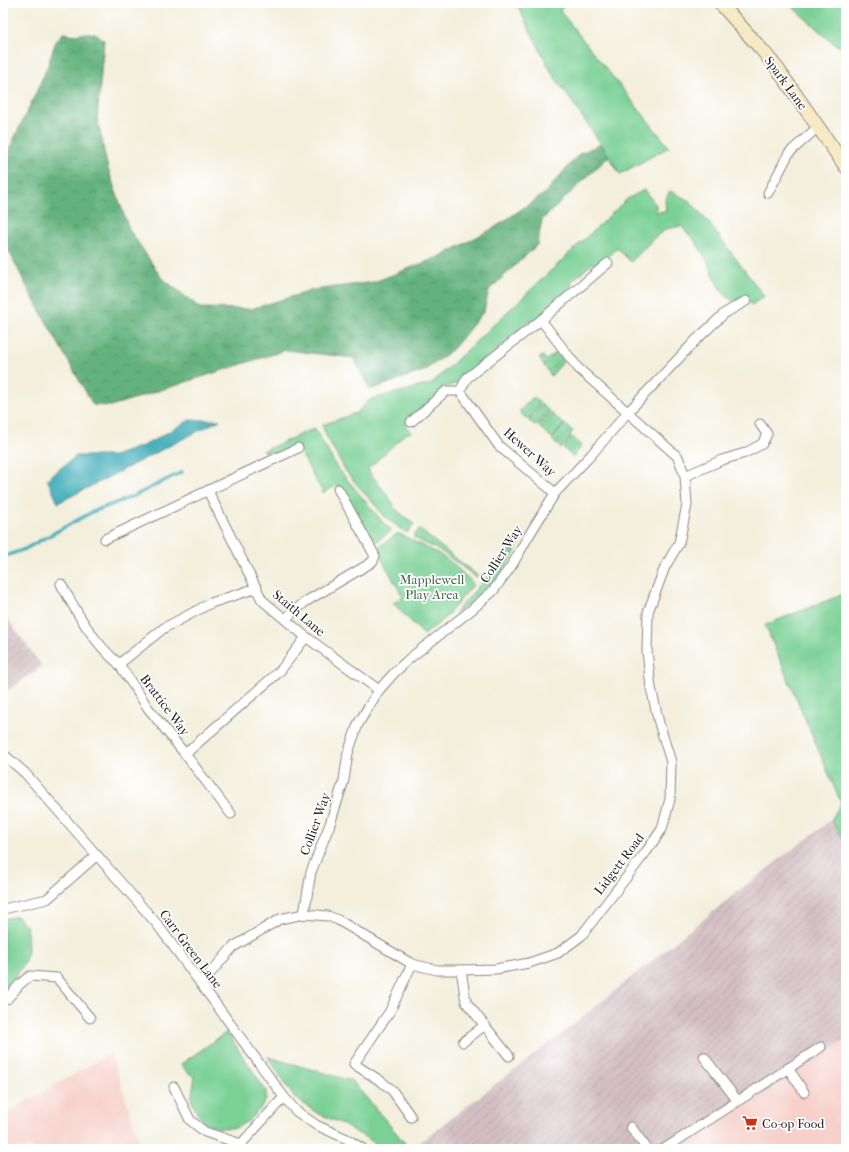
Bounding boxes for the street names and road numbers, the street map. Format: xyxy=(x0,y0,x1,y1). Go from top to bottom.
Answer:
street label: Spark Lane xyxy=(762,53,811,113)
street label: Hewer Way xyxy=(501,425,560,480)
street label: Collier Way xyxy=(477,522,526,586)
street label: Staith Lane xyxy=(270,587,329,640)
street label: Brattice Way xyxy=(137,672,193,739)
street label: Collier Way xyxy=(297,790,334,857)
street label: Lidgett Road xyxy=(591,830,648,898)
street label: Carr Green Lane xyxy=(157,907,226,992)

